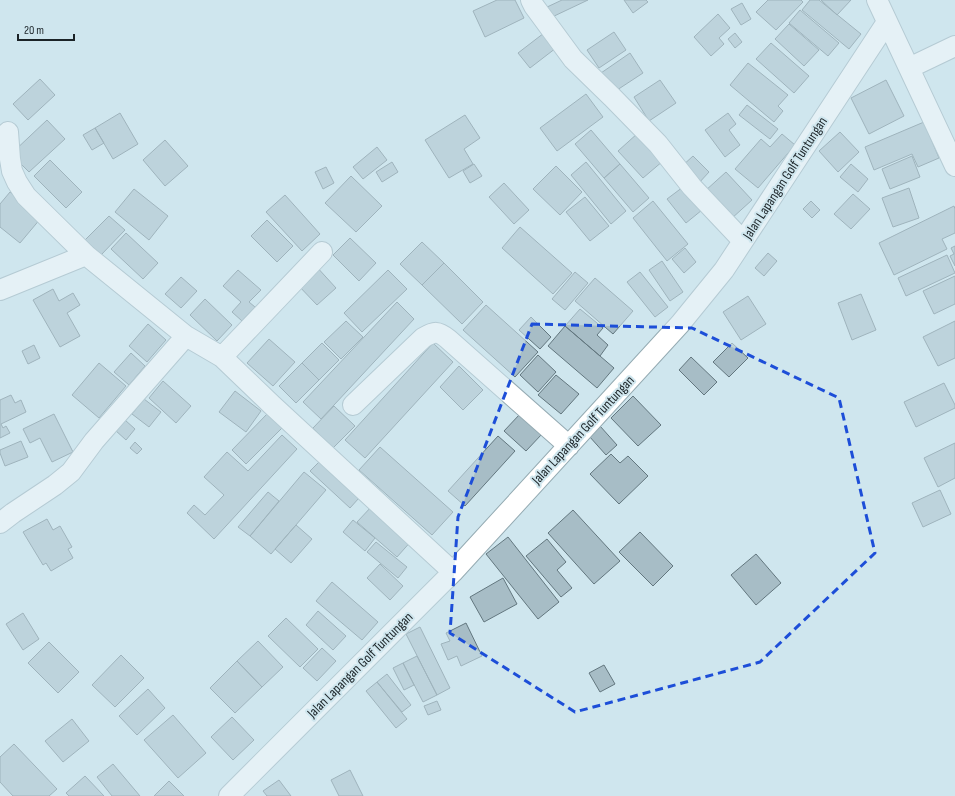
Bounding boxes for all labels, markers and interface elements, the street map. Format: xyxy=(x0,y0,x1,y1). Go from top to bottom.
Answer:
scale bar xyxy=(18,16,74,42)
text: 20 m xyxy=(24,23,44,38)
street label: Jalan Lapangan Golf Tuntungan xyxy=(739,114,831,243)
street label: Jalan Lapangan Golf Tuntungan xyxy=(528,372,638,489)
street label: Jalan Lapangan Golf Tuntungan xyxy=(303,609,416,722)

